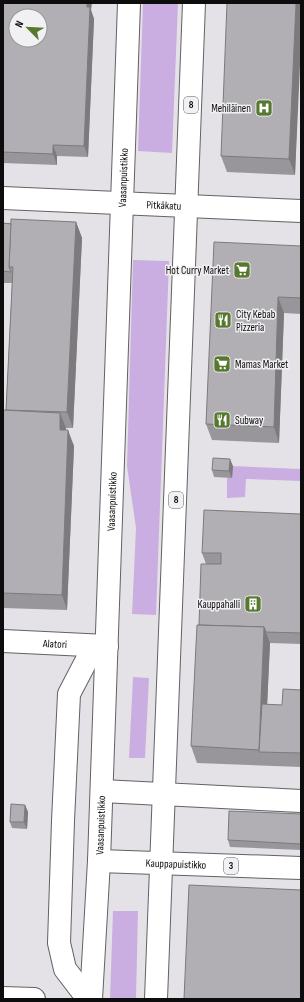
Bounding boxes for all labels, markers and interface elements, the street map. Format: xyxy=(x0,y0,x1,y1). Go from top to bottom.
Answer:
north arrow xyxy=(8,8,48,48)
text: N xyxy=(12,19,27,29)
road number: 8 xyxy=(184,97,198,113)
hospital icon: Mehiläinen xyxy=(254,98,274,118)
place label: Mehiläinen xyxy=(211,102,251,115)
street label: Vaasanpuistikko xyxy=(115,147,130,208)
street label: Pitkäkatu xyxy=(146,198,182,212)
supermarket icon: Hot Curry Market xyxy=(232,260,252,280)
place label: Hot Curry Market xyxy=(166,264,230,277)
place label: City Kebab Pizzeria xyxy=(236,308,276,334)
restaurant icon: City Kebab Pizzeria xyxy=(213,310,233,330)
supermarket icon: Mamas Market xyxy=(212,354,232,374)
place label: Mamas Market xyxy=(235,358,289,371)
restaurant icon: Subway xyxy=(212,410,232,430)
place label: Subway xyxy=(235,414,264,427)
street label: Vaasanpuistikko xyxy=(104,471,119,531)
road number: 8 xyxy=(169,492,183,508)
building icon: Kauppahalli xyxy=(243,594,263,614)
place label: Kauppahalli xyxy=(198,598,240,611)
street label: Alatori xyxy=(42,636,67,651)
street label: Vaasanpuistikko xyxy=(93,795,108,855)
street label: Kauppapuistikko xyxy=(145,856,207,871)
road number: 3 xyxy=(224,858,238,874)

